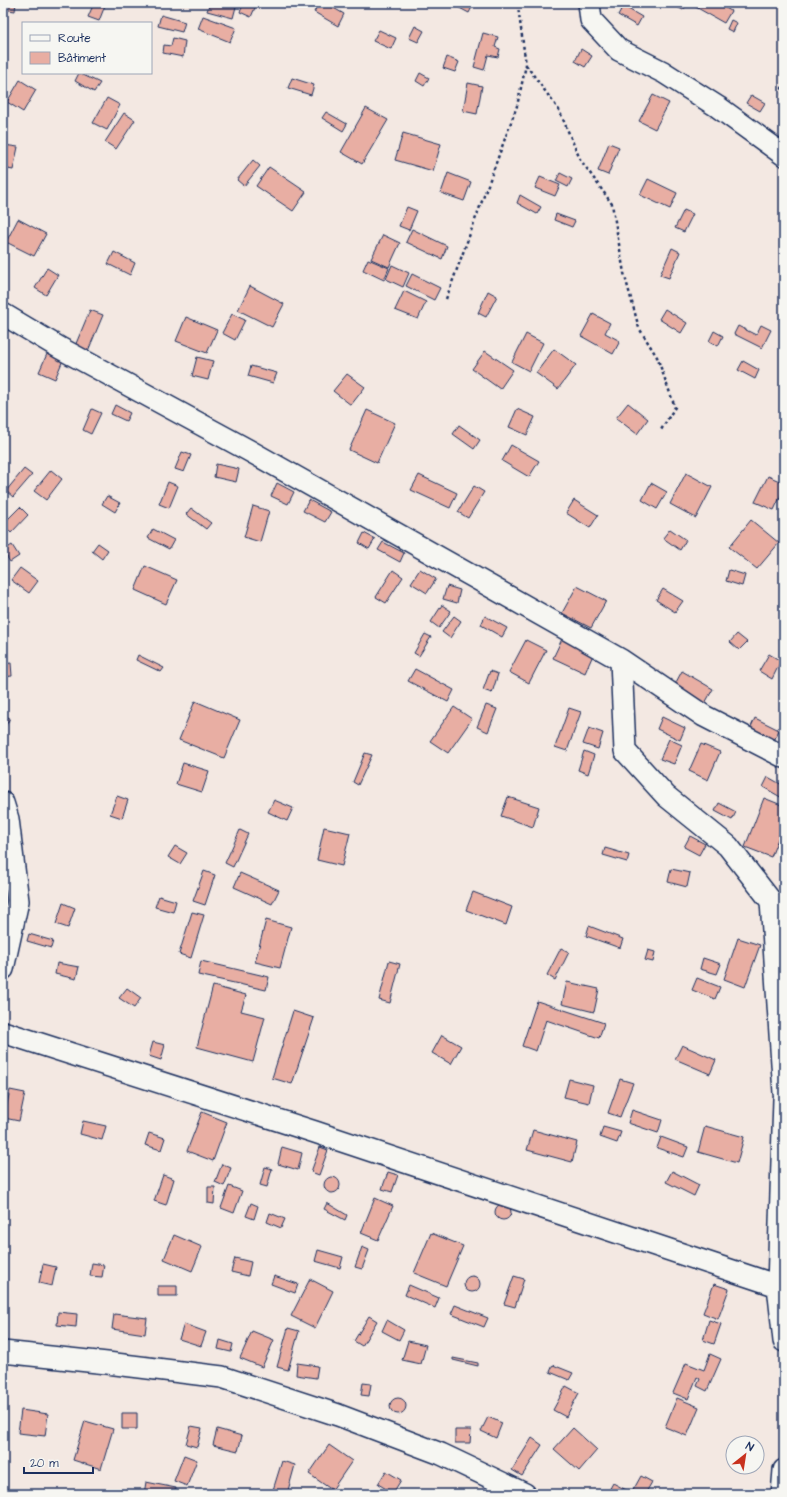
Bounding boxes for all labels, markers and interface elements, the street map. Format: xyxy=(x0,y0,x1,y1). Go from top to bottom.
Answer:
legend xyxy=(22,22,152,74)
text: Route xyxy=(58,30,91,47)
text: Bâtiment xyxy=(58,50,106,67)
north arrow xyxy=(725,1435,765,1475)
text: N xyxy=(743,1439,757,1455)
scale bar xyxy=(24,1449,93,1475)
text: 20 m xyxy=(30,1455,59,1472)

